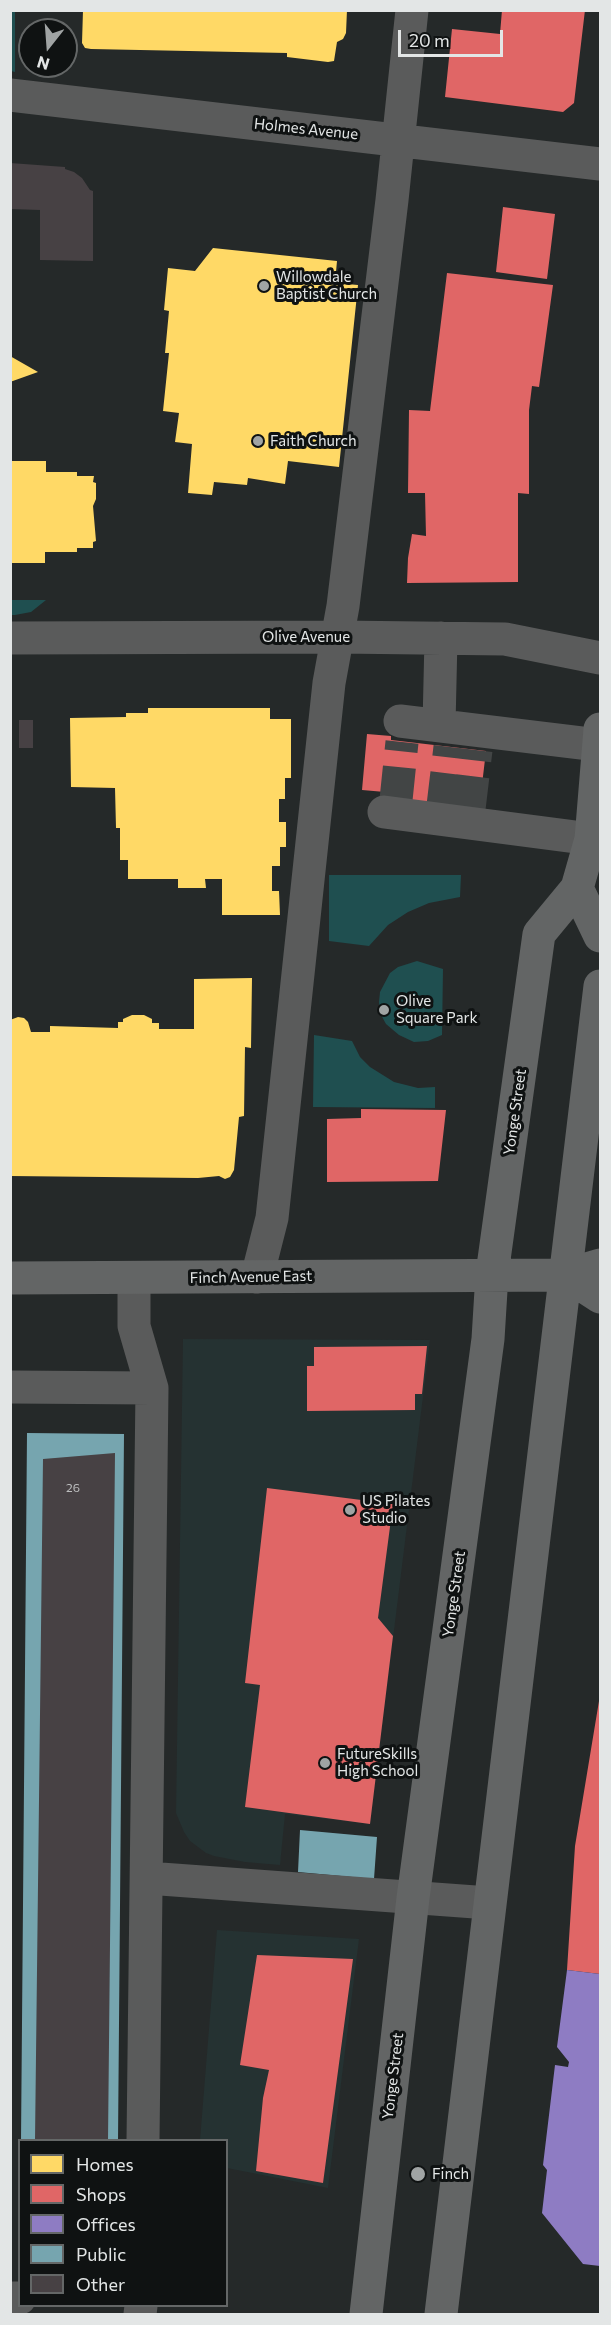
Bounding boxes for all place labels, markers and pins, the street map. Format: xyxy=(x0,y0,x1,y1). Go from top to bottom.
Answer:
place label: Willowdale Baptist Church xyxy=(276,268,377,303)
marker: Willowdale Baptist Church xyxy=(257,279,271,293)
place label: Faith Church xyxy=(270,432,357,450)
marker: Faith Church xyxy=(251,434,265,448)
place label: Olive Square Park xyxy=(396,992,478,1027)
marker: Olive Square Park xyxy=(377,1003,391,1017)
place label: US Pilates Studio xyxy=(362,1492,430,1527)
marker: US Pilates Studio xyxy=(343,1503,357,1517)
place label: FutureSkills High School xyxy=(337,1745,418,1780)
marker: FutureSkills High School xyxy=(318,1756,332,1770)
marker: Finch xyxy=(409,2165,427,2183)
place label: Finch xyxy=(432,2165,469,2183)

